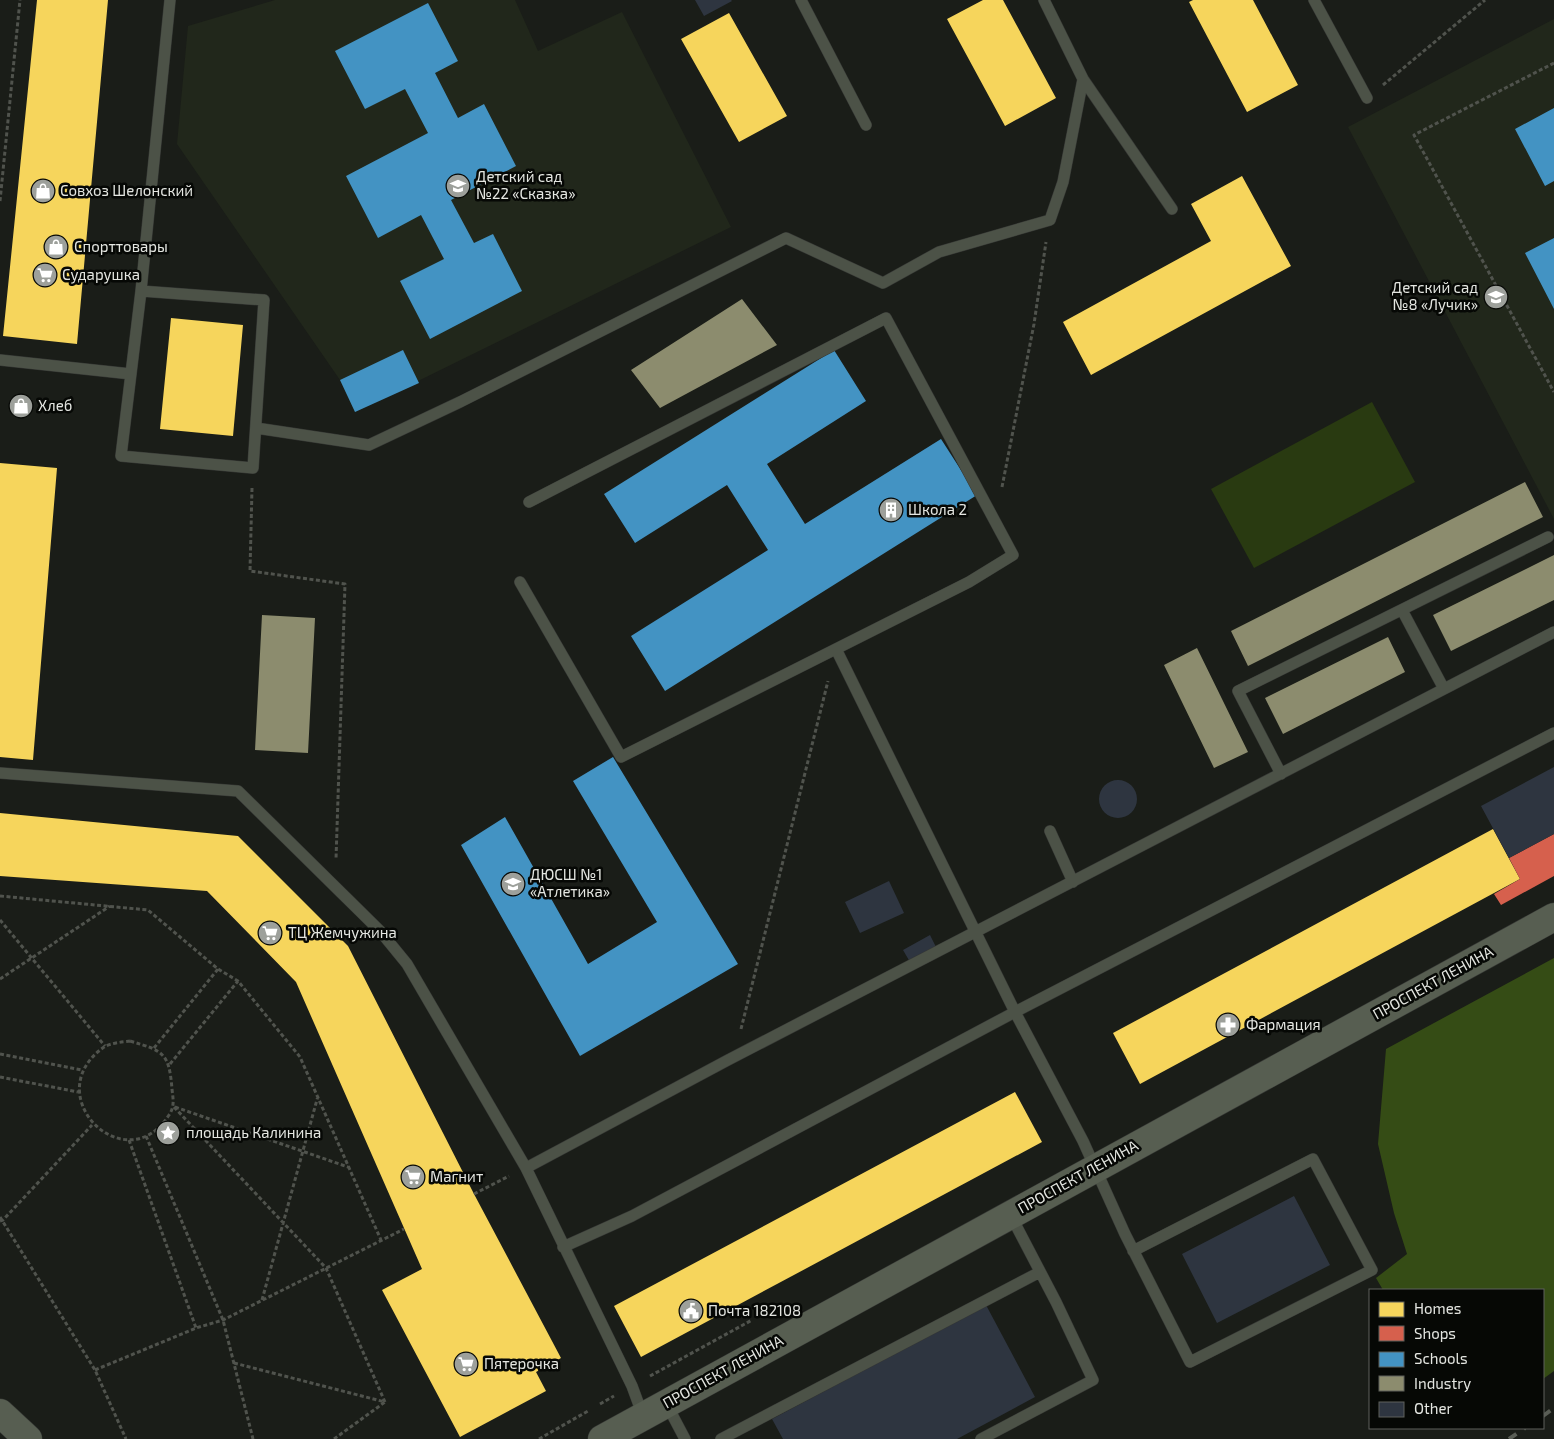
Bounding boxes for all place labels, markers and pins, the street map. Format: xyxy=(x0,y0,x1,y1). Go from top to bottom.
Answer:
place label: Детский сад №22 «Сказка» xyxy=(476,167,575,202)
school or university icon: Детский сад №22 «Сказка» xyxy=(445,173,471,199)
shop icon: Совхоз Шелонский xyxy=(30,178,56,204)
place label: Совхоз Шелонский xyxy=(60,181,193,199)
shop icon: Спорттовары xyxy=(43,234,69,260)
place label: Спорттовары xyxy=(74,237,168,255)
supermarket icon: Сударушка xyxy=(32,262,58,288)
place label: Сударушка xyxy=(62,265,140,284)
place label: Детский сад №8 «Лучик» xyxy=(1392,278,1478,314)
school or university icon: Детский сад №8 «Лучик» xyxy=(1483,284,1509,310)
shop icon: Хлеб xyxy=(8,393,34,419)
place label: Хлеб xyxy=(38,396,72,414)
building icon: Школа 2 xyxy=(878,497,904,523)
place label: Школа 2 xyxy=(908,500,967,518)
place label: ДЮСШ №1 «Атлетика» xyxy=(530,865,610,900)
school or university icon: ДЮСШ №1 «Атлетика» xyxy=(500,871,526,897)
supermarket icon: ТЦ Жемчужина xyxy=(257,920,283,946)
place label: ТЦ Жемчужина xyxy=(288,923,397,942)
pharmacy icon: Фармация xyxy=(1215,1012,1241,1038)
place label: Фармация xyxy=(1246,1015,1321,1033)
place icon: площадь Калинина xyxy=(155,1120,181,1146)
place label: площадь Калинина xyxy=(186,1123,321,1141)
supermarket icon: Магнит xyxy=(400,1164,426,1190)
place label: Магнит xyxy=(430,1167,483,1185)
public building icon: Почта 182108 xyxy=(678,1298,704,1324)
place label: Почта 182108 xyxy=(708,1301,801,1319)
supermarket icon: Пятерочка xyxy=(453,1351,479,1377)
place label: Пятерочка xyxy=(484,1354,559,1372)

